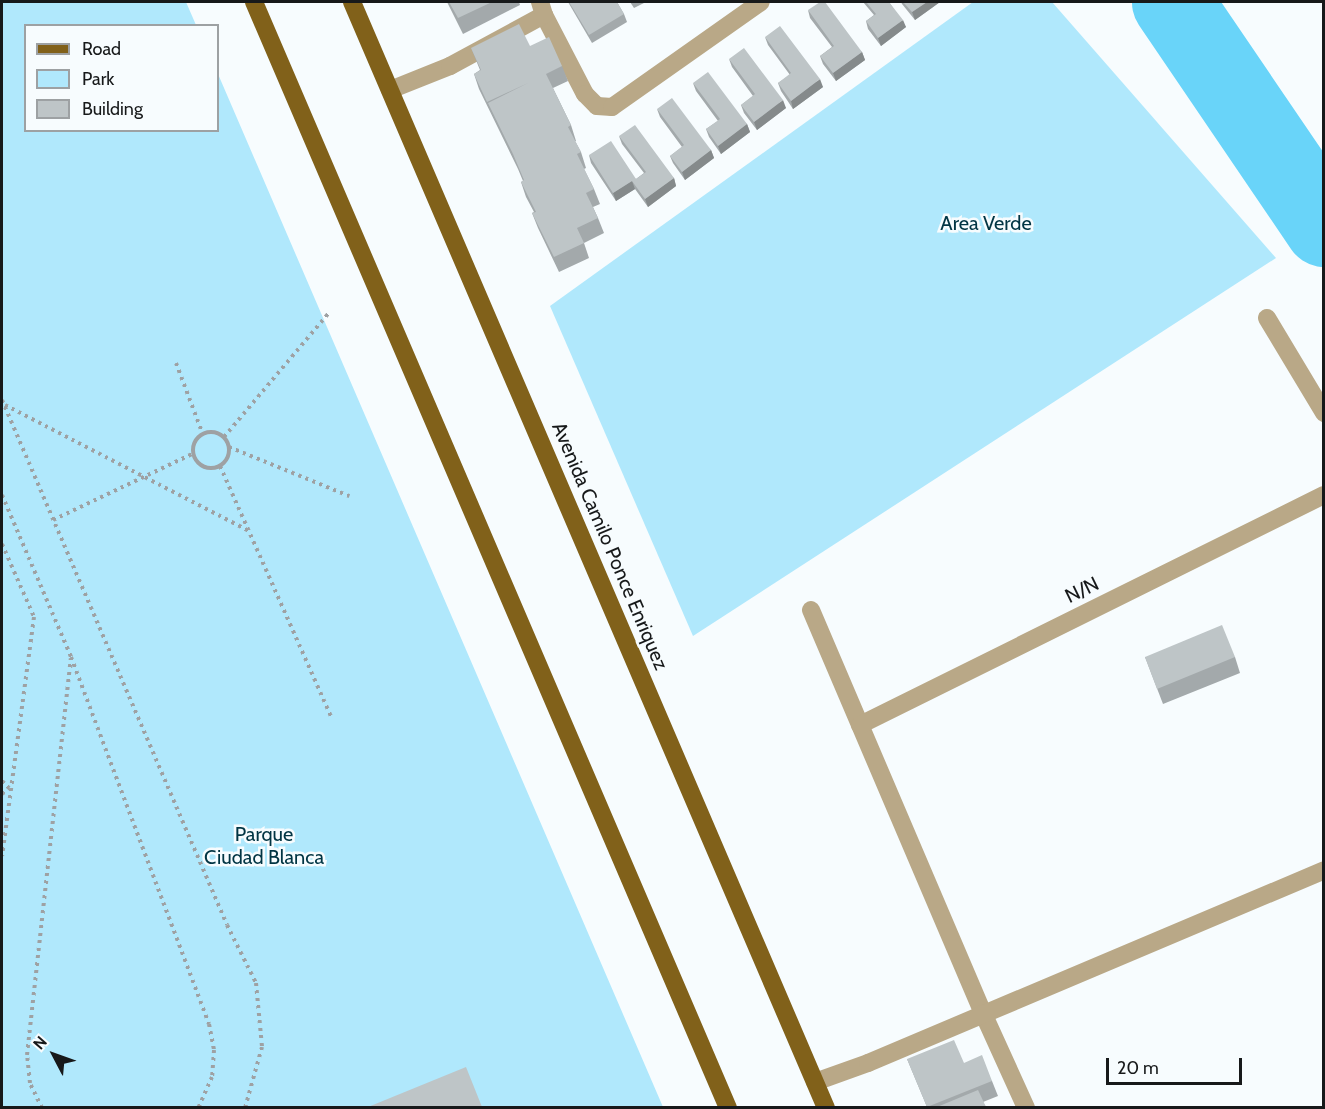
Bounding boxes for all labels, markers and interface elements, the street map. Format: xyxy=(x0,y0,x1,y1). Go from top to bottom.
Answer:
legend xyxy=(24,24,219,132)
text: Road xyxy=(82,38,121,60)
text: Park xyxy=(82,68,114,90)
text: Building xyxy=(82,98,143,120)
park label: Area Verde xyxy=(940,211,1032,235)
street label: Avenida Camilo Ponce Enriquez xyxy=(547,418,673,674)
street label: N/N xyxy=(1061,572,1103,608)
park label: Parque Ciudad Blanca xyxy=(204,822,324,869)
north arrow xyxy=(24,1025,84,1085)
text: N xyxy=(29,1032,51,1053)
scale bar xyxy=(1109,1046,1246,1084)
text: 20 m xyxy=(1117,1057,1159,1079)

